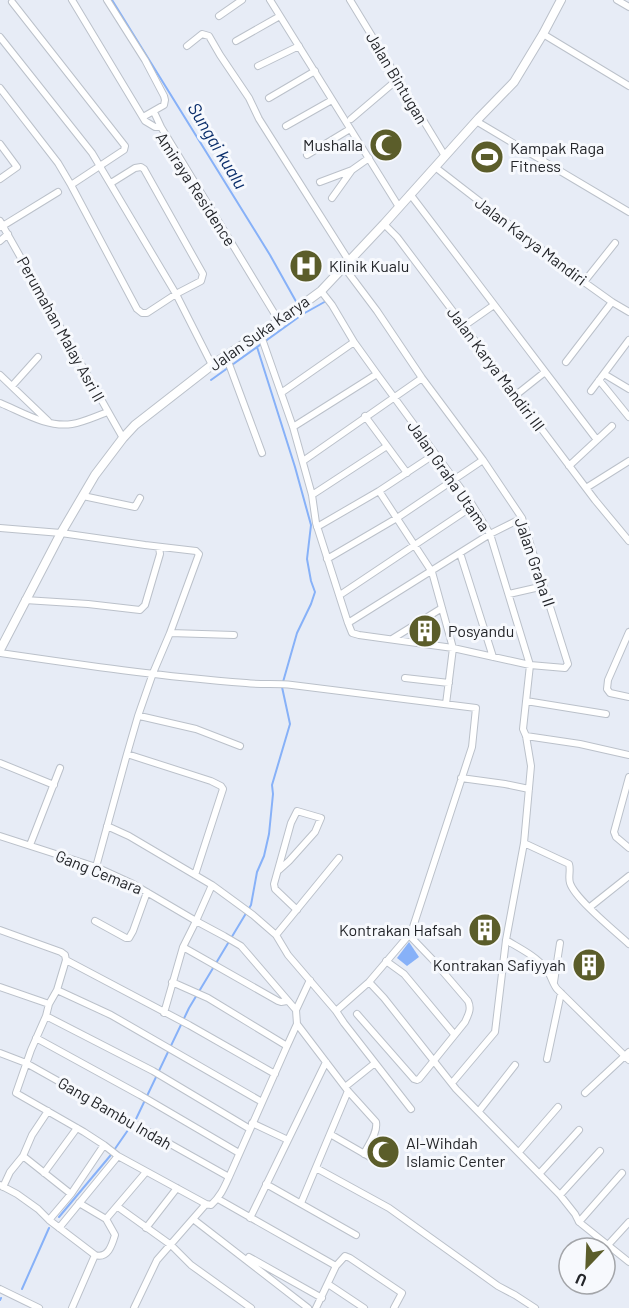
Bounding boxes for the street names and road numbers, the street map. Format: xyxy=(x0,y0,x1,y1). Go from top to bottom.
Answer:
street label: Jalan Bintugan xyxy=(363,28,432,127)
street label: Amiraya Residence xyxy=(153,128,240,249)
street label: Jalan Karya Mandiri xyxy=(472,192,591,289)
street label: Perumahan Malay Asri II xyxy=(14,253,109,405)
street label: Jalan Suka Karya xyxy=(205,291,312,374)
street label: Jalan Karya Mandiri III xyxy=(444,303,549,434)
street label: Jalan Graha Utama xyxy=(404,417,495,535)
street label: Jalan Graha II xyxy=(511,515,560,609)
street label: Gang Cemara xyxy=(53,846,145,898)
street label: Gang Bambu Indah xyxy=(55,1072,176,1153)

